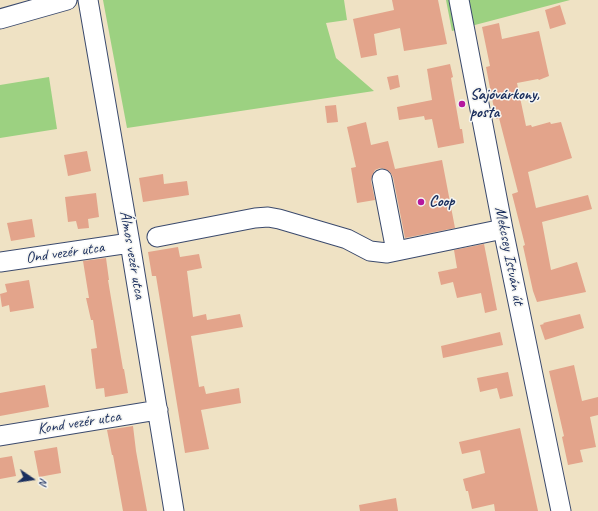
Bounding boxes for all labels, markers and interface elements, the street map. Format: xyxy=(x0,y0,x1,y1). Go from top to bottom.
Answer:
place label: Sajóvárkony, posta xyxy=(470,85,540,123)
marker: Sajóvárkony, posta xyxy=(457,99,467,109)
place label: Coop xyxy=(429,192,454,212)
marker: Coop xyxy=(416,197,426,207)
street label: Mekcsey István út xyxy=(490,205,528,307)
street label: Álmos vezér utca xyxy=(115,209,149,301)
street label: Ond vezér utca xyxy=(25,238,105,268)
street label: Kond vezér utca xyxy=(36,407,122,439)
north arrow xyxy=(12,459,52,499)
text: N xyxy=(36,477,51,487)

